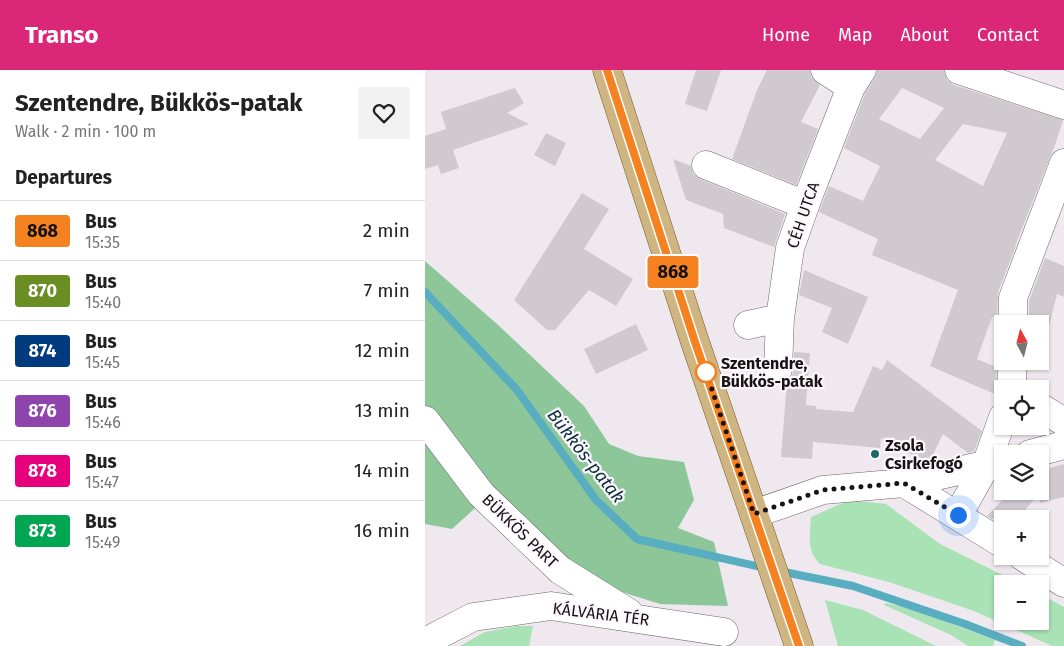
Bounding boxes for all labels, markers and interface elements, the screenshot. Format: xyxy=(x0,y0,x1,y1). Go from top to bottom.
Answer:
text: Transo xyxy=(25,21,99,49)
text: Home xyxy=(762,24,810,46)
text: Map xyxy=(838,24,872,46)
text: About xyxy=(900,24,949,46)
text: Contact xyxy=(977,24,1039,46)
button: heart xyxy=(358,87,410,139)
text: Szentendre, Bükkös-patak xyxy=(15,89,303,117)
text: Walk · 2 min · 100 m xyxy=(15,122,156,141)
text: Departures xyxy=(15,166,112,189)
street label: CÉH UTCA xyxy=(782,178,823,251)
text: Bus xyxy=(85,210,117,233)
text: 2 min xyxy=(363,219,410,242)
text: 868 xyxy=(27,220,58,242)
text: 15:35 xyxy=(85,233,120,252)
line badge: 868 xyxy=(644,256,702,288)
text: 868 xyxy=(657,261,689,283)
text: Bus xyxy=(85,270,117,293)
text: 7 min xyxy=(364,279,410,302)
text: 870 xyxy=(28,280,57,302)
text: 15:40 xyxy=(85,293,121,312)
north arrow xyxy=(994,315,1049,370)
map controls xyxy=(994,315,1049,630)
text: Bus xyxy=(85,330,117,353)
text: 12 min xyxy=(355,339,410,362)
text: 874 xyxy=(28,340,57,362)
text: 15:45 xyxy=(85,353,120,372)
place label: Szentendre, Bükkös-patak xyxy=(721,354,823,391)
marker: Szentendre, Bükkös-patak xyxy=(695,361,717,383)
button: locate xyxy=(994,380,1049,435)
text: Bus xyxy=(85,390,117,413)
text: 13 min xyxy=(354,399,410,422)
text: 876 xyxy=(28,400,57,422)
water label: Bükkös-patak xyxy=(542,405,630,508)
text: 15:46 xyxy=(85,413,121,432)
place label: Zsola Csirkefogó xyxy=(885,436,963,473)
button: layers xyxy=(994,445,1049,500)
marker: Zsola Csirkefogó xyxy=(869,448,881,460)
text: Bus xyxy=(85,450,117,473)
text: 14 min xyxy=(354,459,410,482)
text: 878 xyxy=(28,460,57,482)
text: 15:47 xyxy=(85,473,119,492)
street label: BÜKKÖS PART xyxy=(478,490,562,572)
your location xyxy=(946,503,971,528)
text: Bus xyxy=(85,510,117,533)
button: + xyxy=(994,510,1049,565)
text: 16 min xyxy=(354,519,410,542)
text: 873 xyxy=(29,520,56,542)
text: 15:49 xyxy=(85,533,120,552)
button: − xyxy=(994,575,1049,630)
street label: KÁLVÁRIA TÉR xyxy=(551,598,651,629)

